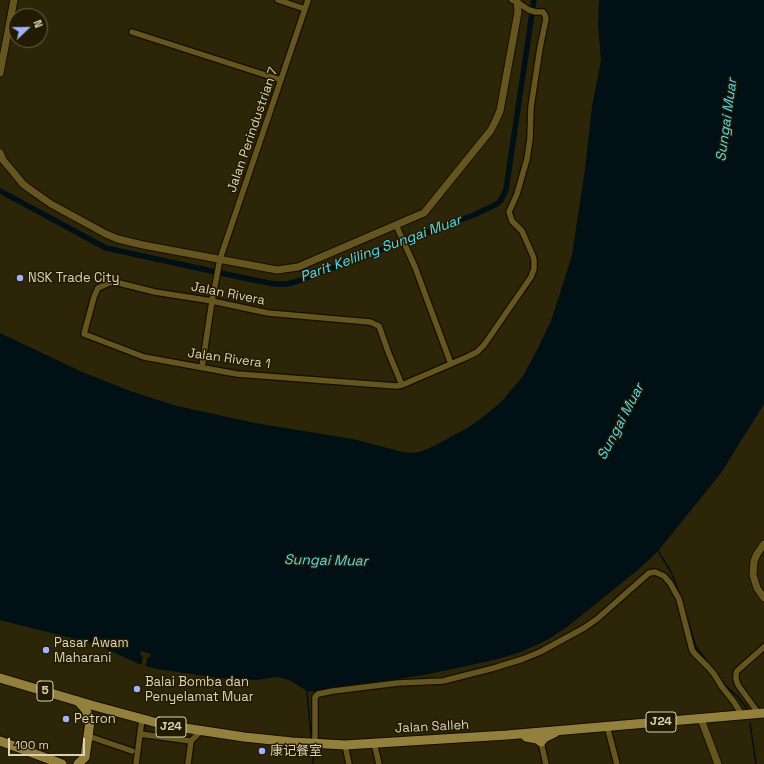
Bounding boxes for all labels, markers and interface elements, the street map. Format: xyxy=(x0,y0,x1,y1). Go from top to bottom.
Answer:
north arrow xyxy=(8,8,48,48)
text: N xyxy=(30,18,46,30)
street label: Jalan Perindustrian 7 xyxy=(224,65,282,195)
water label: Sungai Muar xyxy=(713,77,741,163)
water label: Parit Keliling Sungai Muar xyxy=(298,212,464,286)
place label: NSK Trade City xyxy=(28,270,119,286)
marker: NSK Trade City xyxy=(15,273,25,283)
street label: Jalan Rivera xyxy=(190,279,266,309)
street label: Jalan Rivera 1 xyxy=(187,345,271,373)
water label: Sungai Muar xyxy=(594,381,648,463)
water label: Sungai Muar xyxy=(284,552,368,570)
place label: Pasar Awam Maharani xyxy=(54,635,129,666)
marker: Pasar Awam Maharani xyxy=(41,645,51,655)
place label: Balai Bomba dan Penyelamat Muar xyxy=(145,674,254,705)
road number: 5 xyxy=(37,681,53,701)
marker: Balai Bomba dan Penyelamat Muar xyxy=(132,684,142,694)
place label: Petron xyxy=(74,711,116,727)
road number: J24 xyxy=(646,712,676,732)
marker: Petron xyxy=(61,714,71,724)
road number: J24 xyxy=(156,717,186,737)
street label: Jalan Salleh xyxy=(394,717,470,737)
scale bar xyxy=(10,730,87,756)
text: 100 m xyxy=(15,737,49,753)
place label: 康记餐室 xyxy=(270,743,322,759)
marker: 康记餐室 xyxy=(257,746,267,756)

